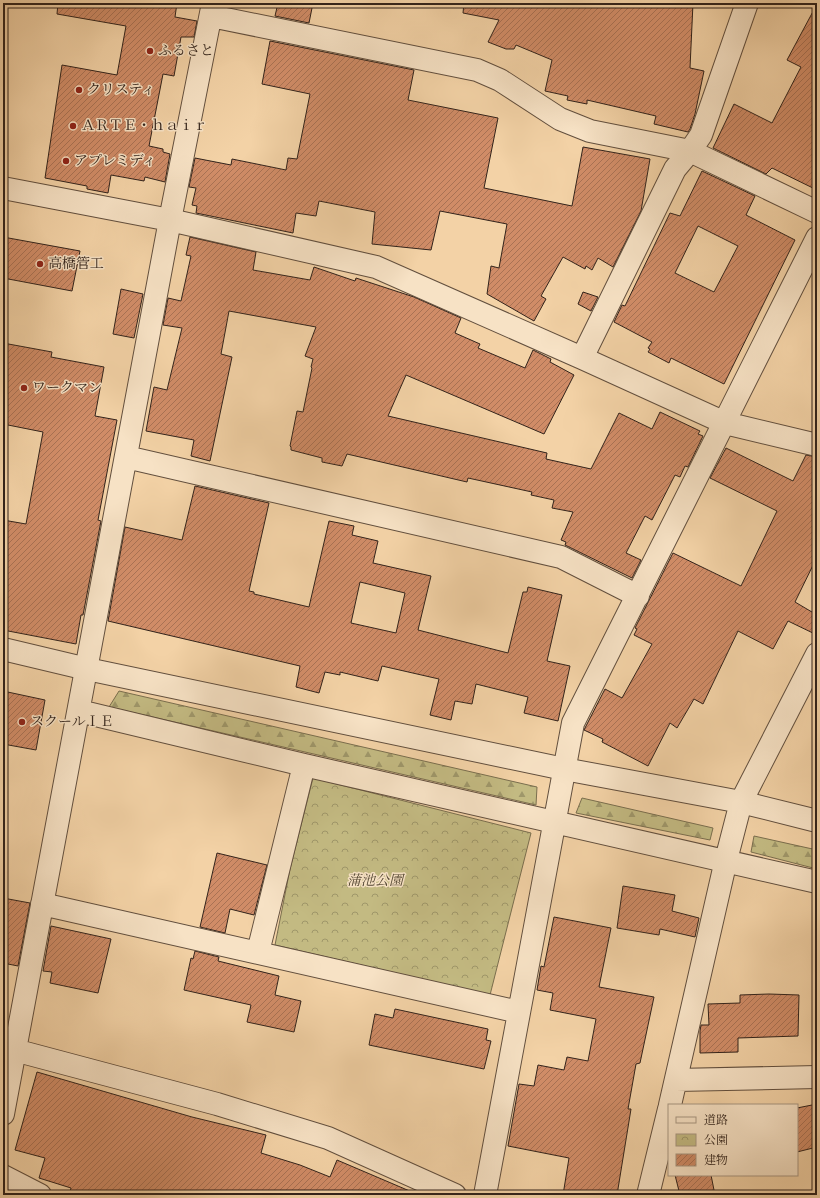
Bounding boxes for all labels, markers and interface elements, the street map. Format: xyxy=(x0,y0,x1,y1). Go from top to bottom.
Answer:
place label: ふるさと xyxy=(158,42,214,61)
marker: ふるさと xyxy=(145,46,155,56)
place label: クリスティ xyxy=(87,81,155,100)
marker: クリスティ xyxy=(74,85,84,95)
place label: ＡＲＴＥ・ｈａｉｒ xyxy=(81,117,207,136)
marker: ＡＲＴＥ・ｈａｉｒ xyxy=(68,121,78,131)
place label: アプレミディ xyxy=(74,152,156,171)
marker: アプレミディ xyxy=(61,156,71,166)
place label: 高橋管工 xyxy=(48,255,104,274)
marker: 高橋管工 xyxy=(35,259,45,269)
place label: ワークマン xyxy=(32,379,102,398)
marker: ワークマン xyxy=(19,383,29,393)
place label: スクールＩＥ xyxy=(30,713,114,732)
marker: スクールＩＥ xyxy=(17,717,27,727)
park label: 蒲池公園 xyxy=(347,872,405,891)
legend xyxy=(668,1104,798,1176)
text: 道路 xyxy=(704,1113,728,1129)
text: 公園 xyxy=(704,1133,728,1149)
text: 建物 xyxy=(704,1153,728,1169)

